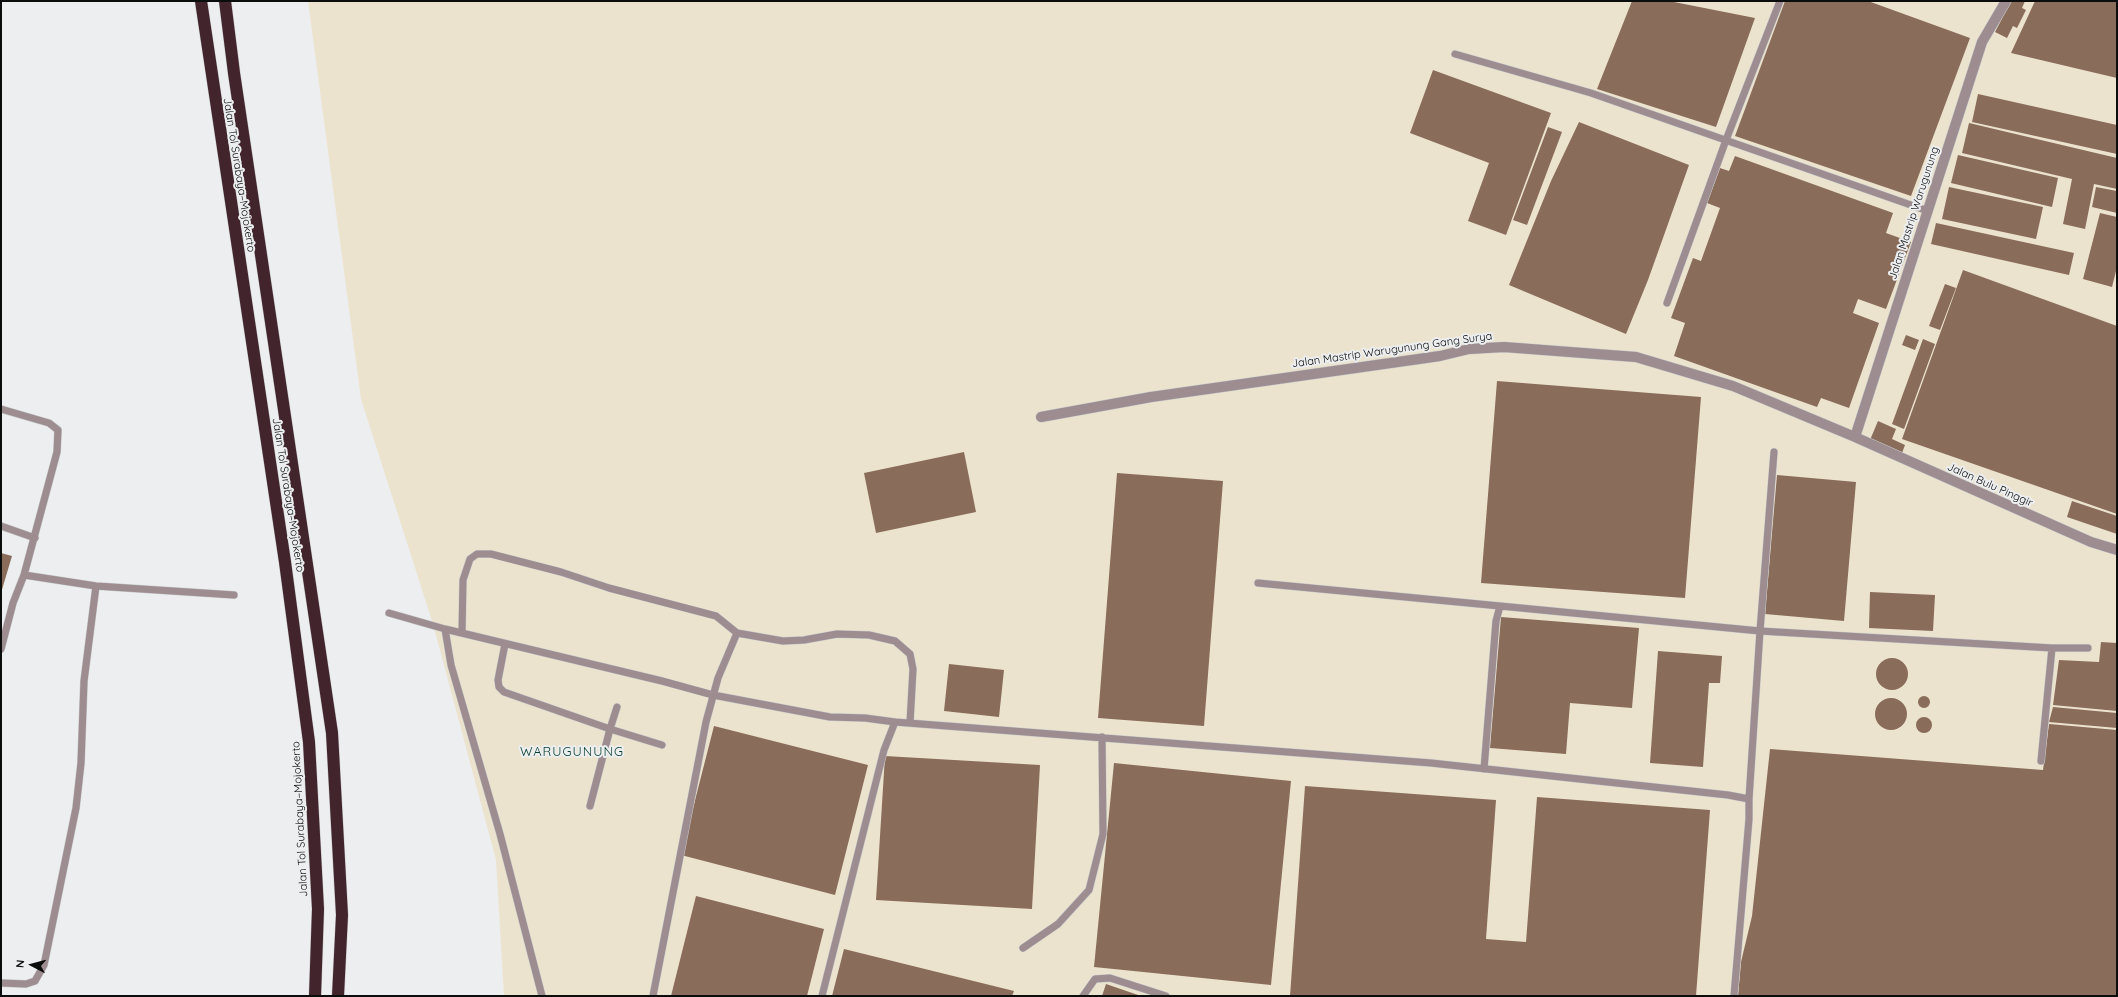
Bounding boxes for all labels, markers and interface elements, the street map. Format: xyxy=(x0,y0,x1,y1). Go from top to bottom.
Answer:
street label: Jalan Tol Surabaya–Mojokerto xyxy=(220,97,258,253)
street label: Jalan Mastrip Warugunung xyxy=(1886,145,1942,281)
street label: Jalan Mastrip Warugunung Gang Surya xyxy=(1291,329,1493,371)
street label: Jalan Tol Surabaya–Mojokerto xyxy=(269,417,307,573)
street label: Jalan Bulu Pinggir xyxy=(1945,460,2035,510)
street label: Jalan Tol Surabaya–Mojokerto xyxy=(289,741,311,897)
district label: WARUGUNUNG xyxy=(520,744,624,760)
north arrow xyxy=(12,945,52,985)
text: N xyxy=(13,959,27,969)

